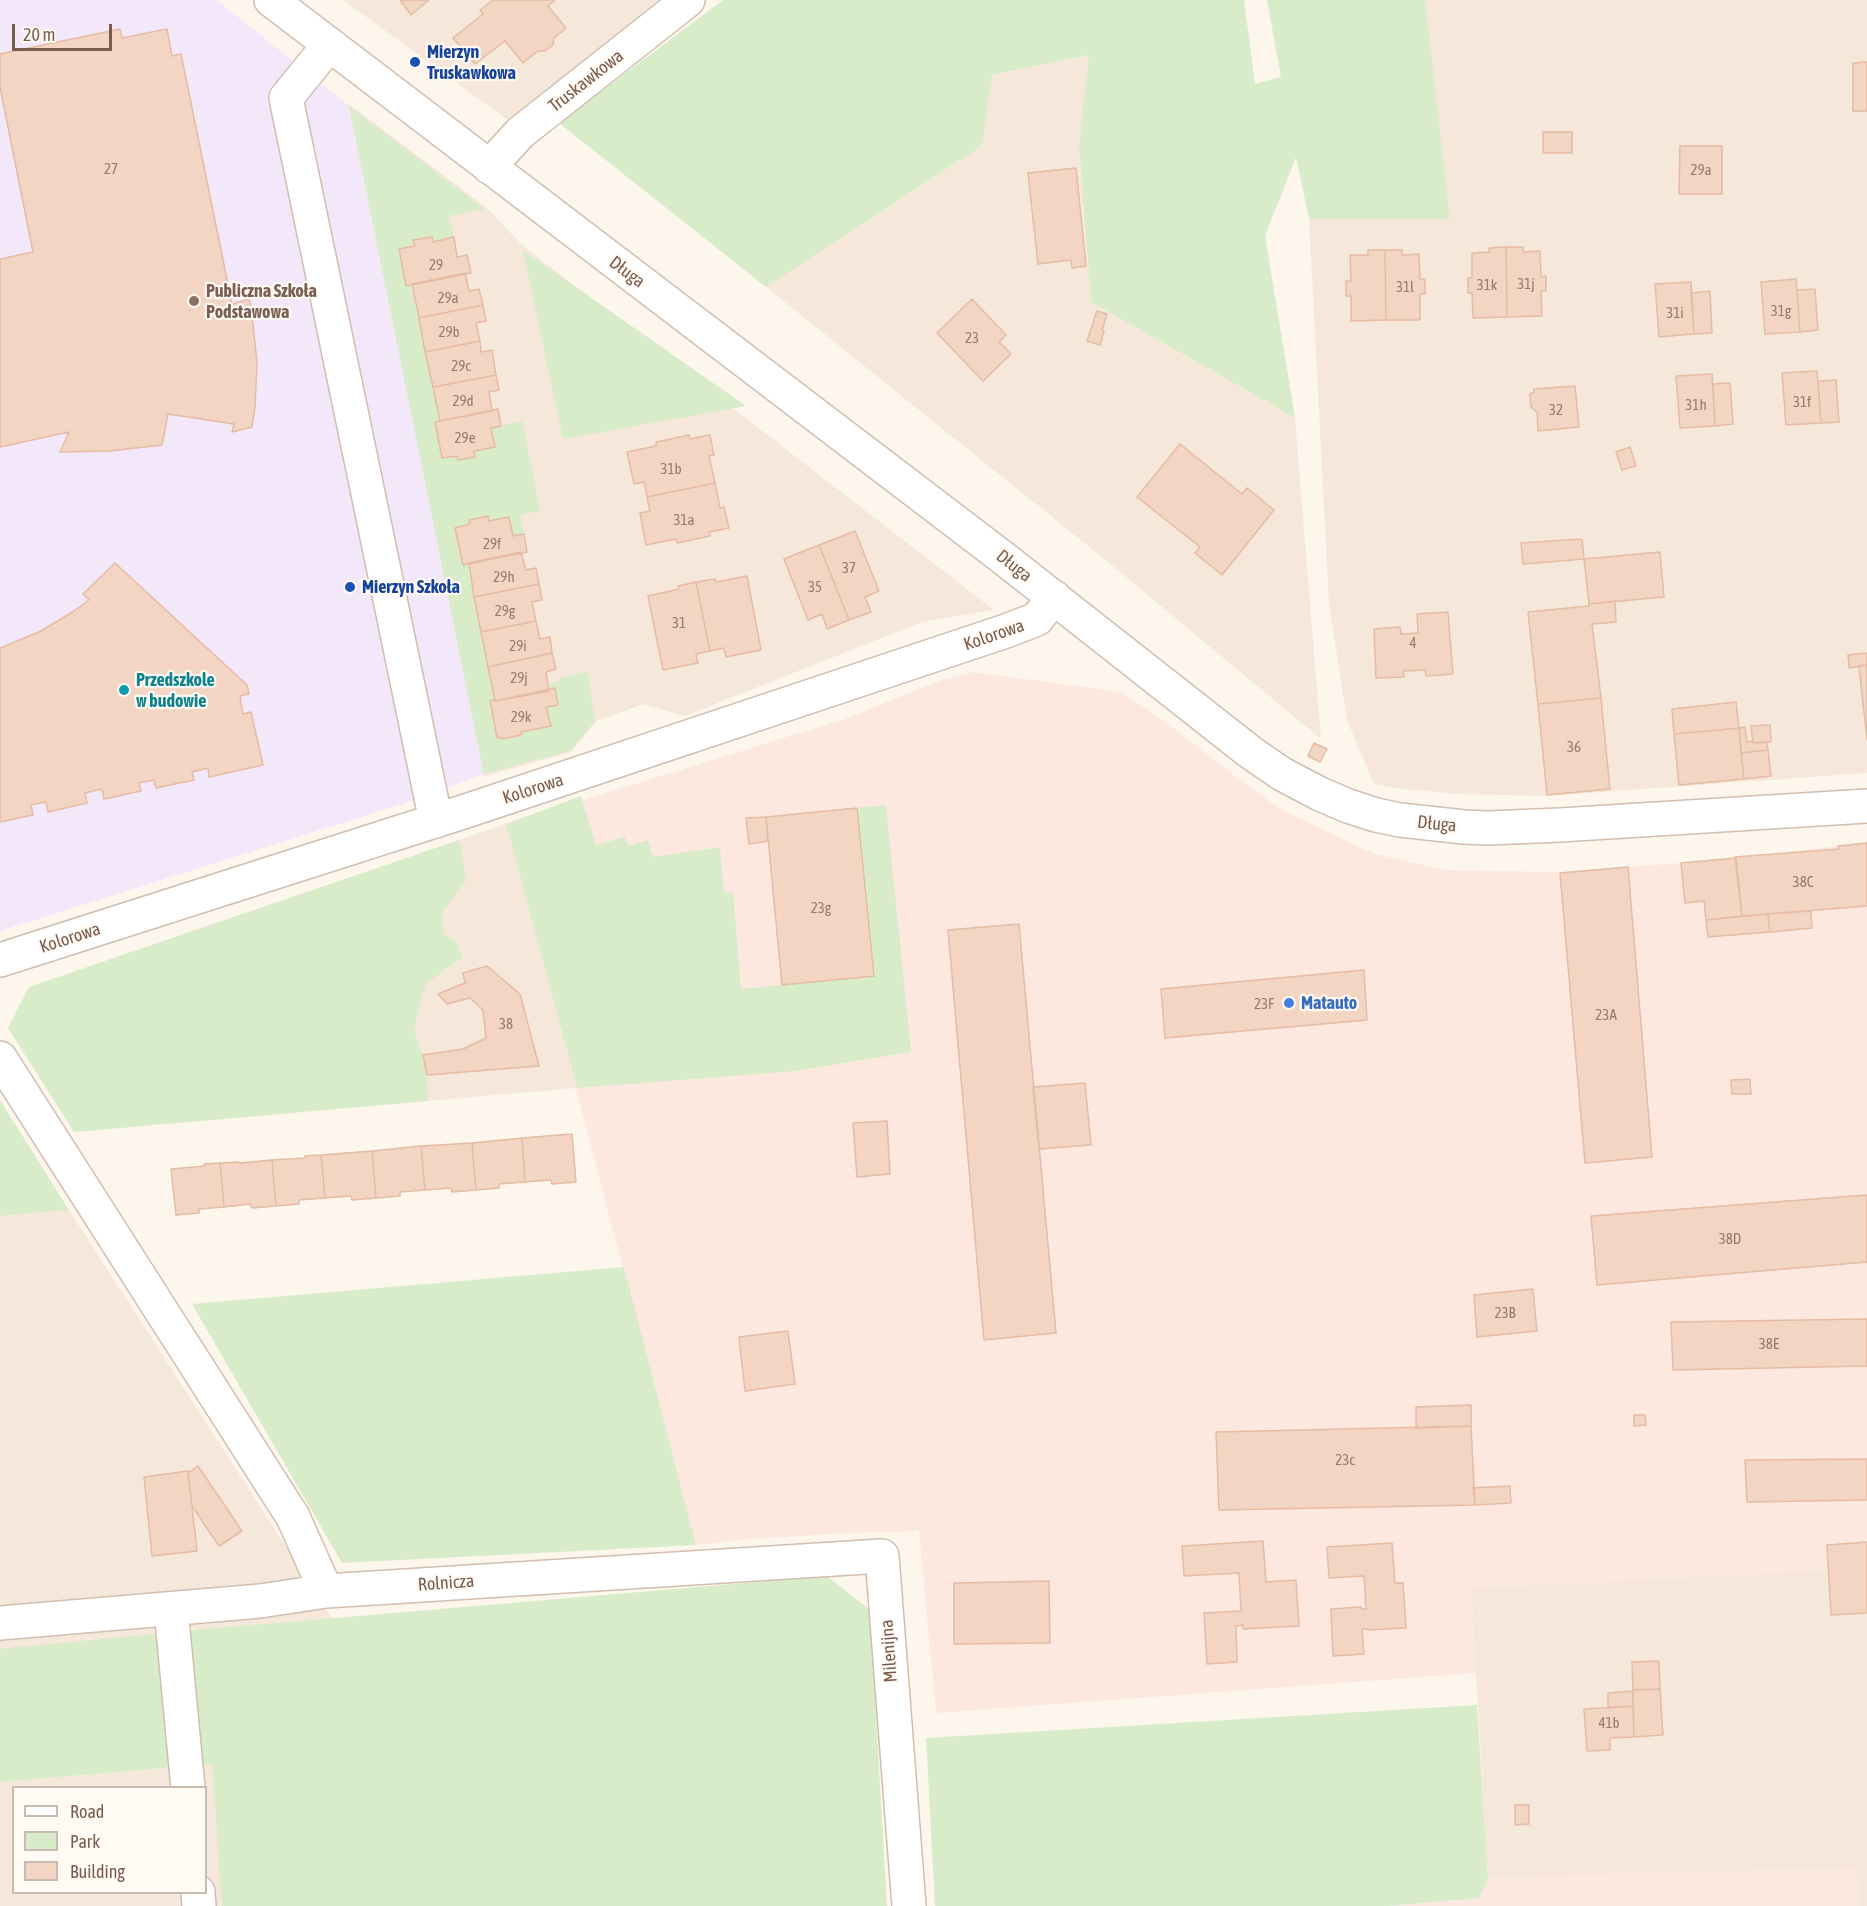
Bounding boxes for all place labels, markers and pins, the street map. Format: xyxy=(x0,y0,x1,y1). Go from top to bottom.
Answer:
place label: Mierzyn Truskawkowa xyxy=(427,41,516,84)
marker: Mierzyn Truskawkowa xyxy=(408,55,422,69)
place label: Publiczna Szkoła Podstawowa xyxy=(206,280,317,322)
marker: Publiczna Szkoła Podstawowa xyxy=(187,294,201,308)
place label: Mierzyn Szkoła xyxy=(362,576,460,598)
marker: Mierzyn Szkoła xyxy=(343,580,357,594)
place label: Przedszkole w budowie xyxy=(136,669,215,712)
marker: Przedszkole w budowie xyxy=(117,683,131,697)
place label: Matauto xyxy=(1301,992,1357,1014)
marker: Matauto xyxy=(1282,996,1296,1010)

